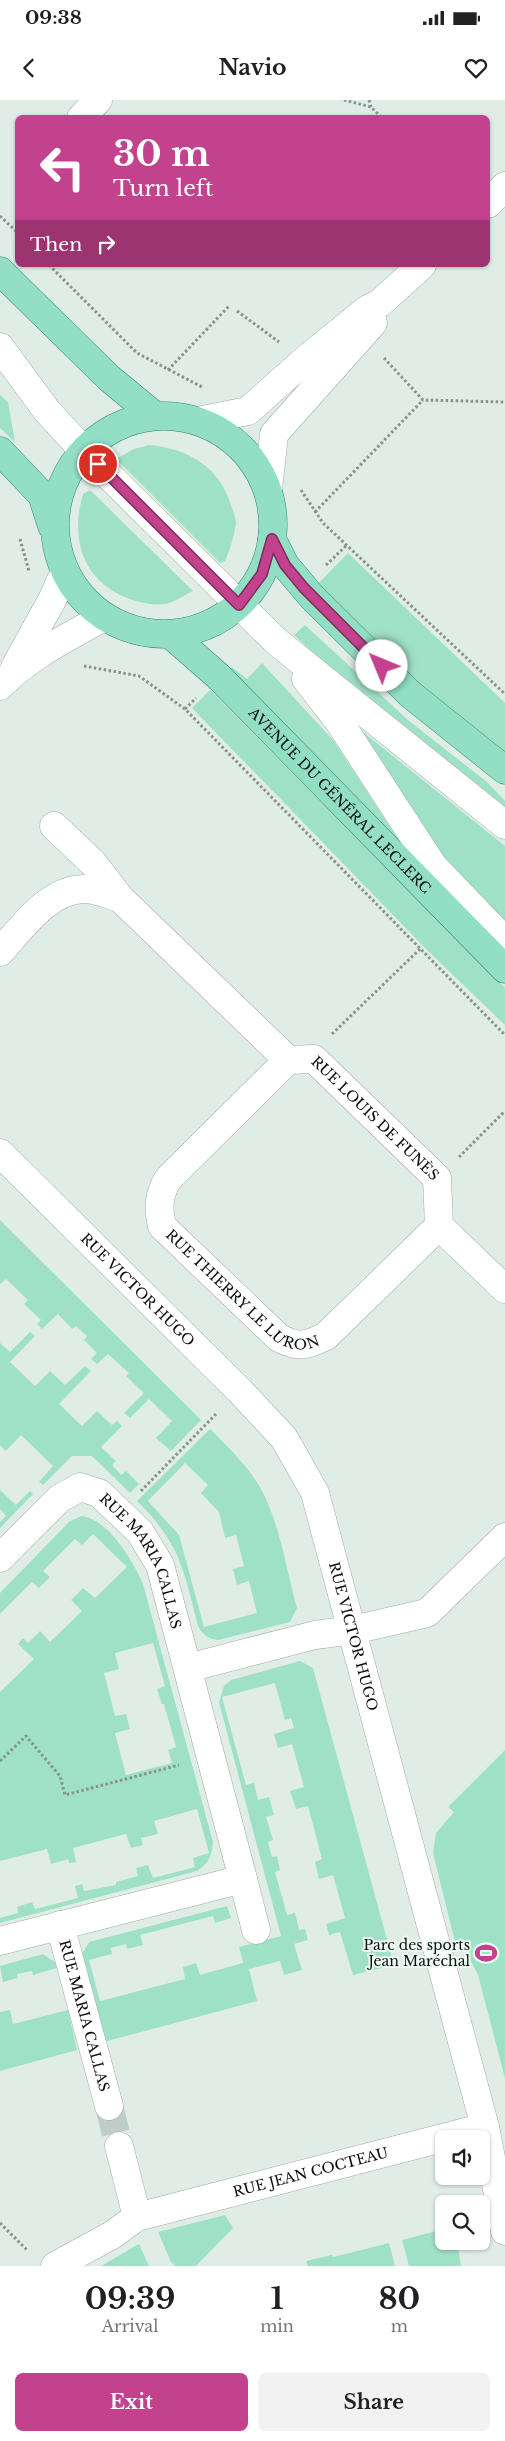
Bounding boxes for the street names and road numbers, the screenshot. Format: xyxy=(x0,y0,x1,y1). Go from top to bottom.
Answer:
street label: AVENUE DU GÉNÉRAL LECLERC xyxy=(244,703,435,897)
street label: RUE LOUIS DE FUNÈS xyxy=(308,1052,443,1184)
street label: RUE THIERRY LE LURON xyxy=(162,1226,322,1354)
street label: RUE VICTOR HUGO xyxy=(77,1229,199,1350)
street label: RUE MARIA CALLAS xyxy=(96,1489,185,1631)
street label: RUE VICTOR HUGO xyxy=(325,1560,382,1713)
street label: RUE MARIA CALLAS xyxy=(55,1938,114,2094)
street label: RUE JEAN COCTEAU xyxy=(231,2143,390,2201)

